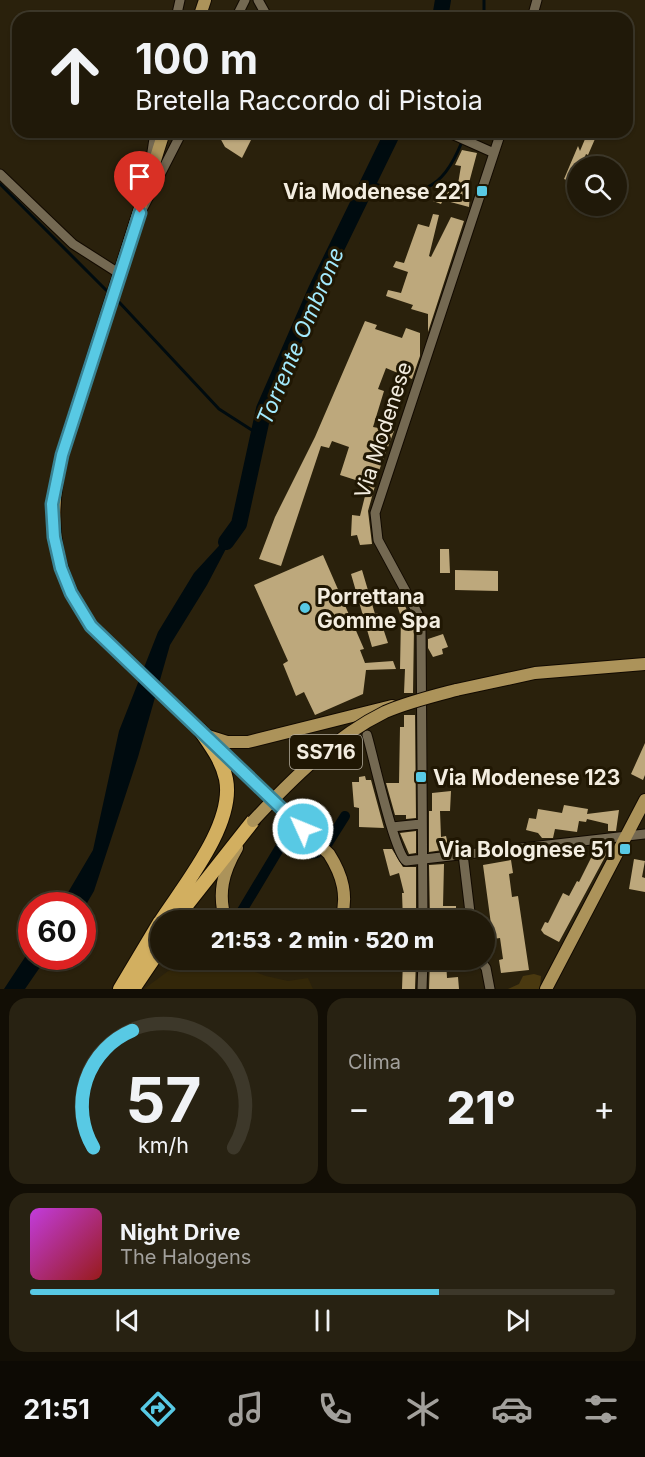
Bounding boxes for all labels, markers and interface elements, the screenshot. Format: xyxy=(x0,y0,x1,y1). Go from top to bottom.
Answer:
text: 100 m xyxy=(135,33,258,84)
icon: ahead xyxy=(36,36,114,114)
text: Bretella Raccordo di Pistoia xyxy=(135,84,483,117)
pin xyxy=(114,151,165,213)
map controls xyxy=(567,156,627,216)
button: search xyxy=(567,156,627,216)
icon: arrive xyxy=(123,160,156,193)
place label: Via Modenese 221 xyxy=(283,179,470,204)
marker: Via Modenese 221 xyxy=(475,184,489,198)
water label: Torrente Ombrone xyxy=(251,243,349,429)
street label: Via Modenese xyxy=(349,359,417,501)
place label: Porrettana Gomme Spa xyxy=(317,584,441,633)
marker: Porrettana Gomme Spa xyxy=(298,601,312,615)
road number: SS716 xyxy=(290,735,362,769)
place label: Via Modenese 123 xyxy=(433,765,620,790)
marker: Via Modenese 123 xyxy=(414,770,428,784)
position arrow xyxy=(271,797,335,861)
place label: Via Bolognese 51 xyxy=(439,837,613,862)
marker: Via Bolognese 51 xyxy=(618,842,632,856)
speed limit sign: 60 xyxy=(18,892,96,970)
text: 21:53 · 2 min · 520 m xyxy=(211,927,434,953)
text: Clima xyxy=(348,1050,401,1074)
text: 57 xyxy=(125,1062,202,1137)
text: 21° xyxy=(447,1080,516,1135)
text: − xyxy=(348,1088,370,1128)
text: + xyxy=(593,1088,615,1128)
text: km/h xyxy=(138,1132,189,1158)
text: Night Drive xyxy=(120,1219,240,1245)
text: The Halogens xyxy=(120,1245,251,1269)
icon: previous xyxy=(111,1304,144,1337)
icon: pause xyxy=(306,1304,339,1337)
icon: next xyxy=(501,1304,534,1337)
icon: directions xyxy=(137,1388,179,1430)
icon: music xyxy=(225,1388,267,1430)
icon: phone xyxy=(314,1388,356,1430)
icon: climate xyxy=(402,1388,444,1430)
icon: car xyxy=(491,1388,533,1430)
icon: filters xyxy=(580,1388,622,1430)
text: 21:51 xyxy=(23,1393,90,1426)

